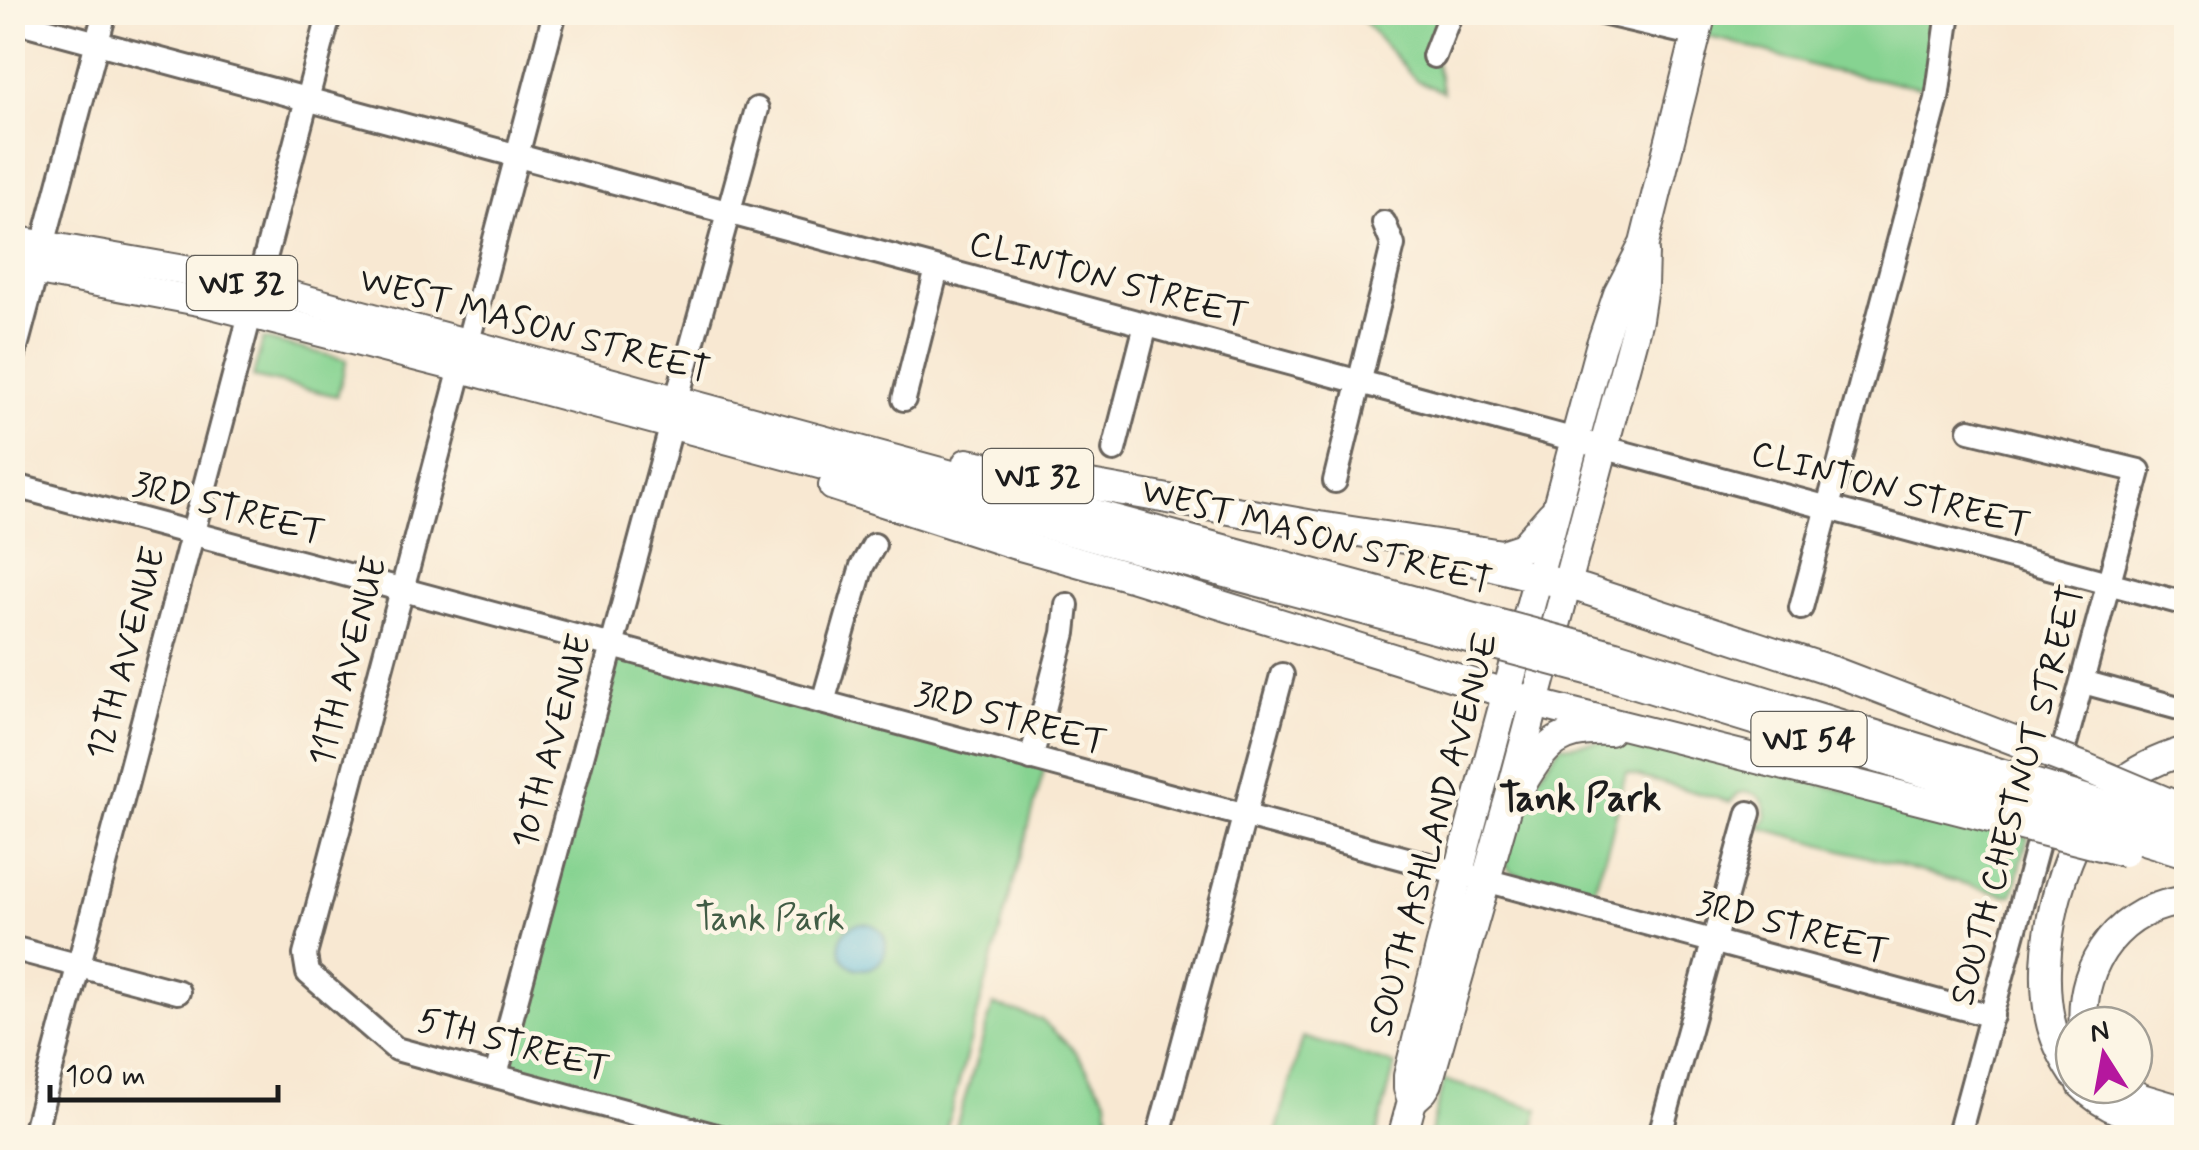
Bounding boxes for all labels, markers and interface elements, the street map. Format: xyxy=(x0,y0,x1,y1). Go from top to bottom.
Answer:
street label: CLINTON STREET xyxy=(964,221,1253,339)
road number: WI 32 xyxy=(187,256,297,310)
street label: WEST MASON STREET xyxy=(354,257,715,395)
street label: CLINTON STREET xyxy=(1746,431,2035,549)
road number: WI 32 xyxy=(983,449,1093,503)
street label: 3RD STREET xyxy=(128,461,329,557)
street label: WEST MASON STREET xyxy=(1136,468,1497,606)
street label: 12TH AVENUE xyxy=(76,542,177,765)
street label: 11TH AVENUE xyxy=(299,552,399,771)
street label: SOUTH CHESTNUT STREET xyxy=(1940,580,2096,1011)
street label: SOUTH ASHLAND AVENUE xyxy=(1358,627,1510,1042)
street label: 10TH AVENUE xyxy=(502,629,604,854)
street label: 3RD STREET xyxy=(910,671,1111,767)
road number: WI 54 xyxy=(1752,712,1866,766)
district label: Tank Park xyxy=(1499,775,1661,824)
street label: 3RD STREET xyxy=(1692,880,1893,976)
park label: Tank Park xyxy=(695,896,845,942)
street label: 5TH STREET xyxy=(413,997,614,1093)
north arrow xyxy=(2054,1005,2154,1105)
text: N xyxy=(2087,1013,2112,1053)
scale bar xyxy=(50,1040,278,1102)
text: 100 m xyxy=(65,1057,146,1096)

